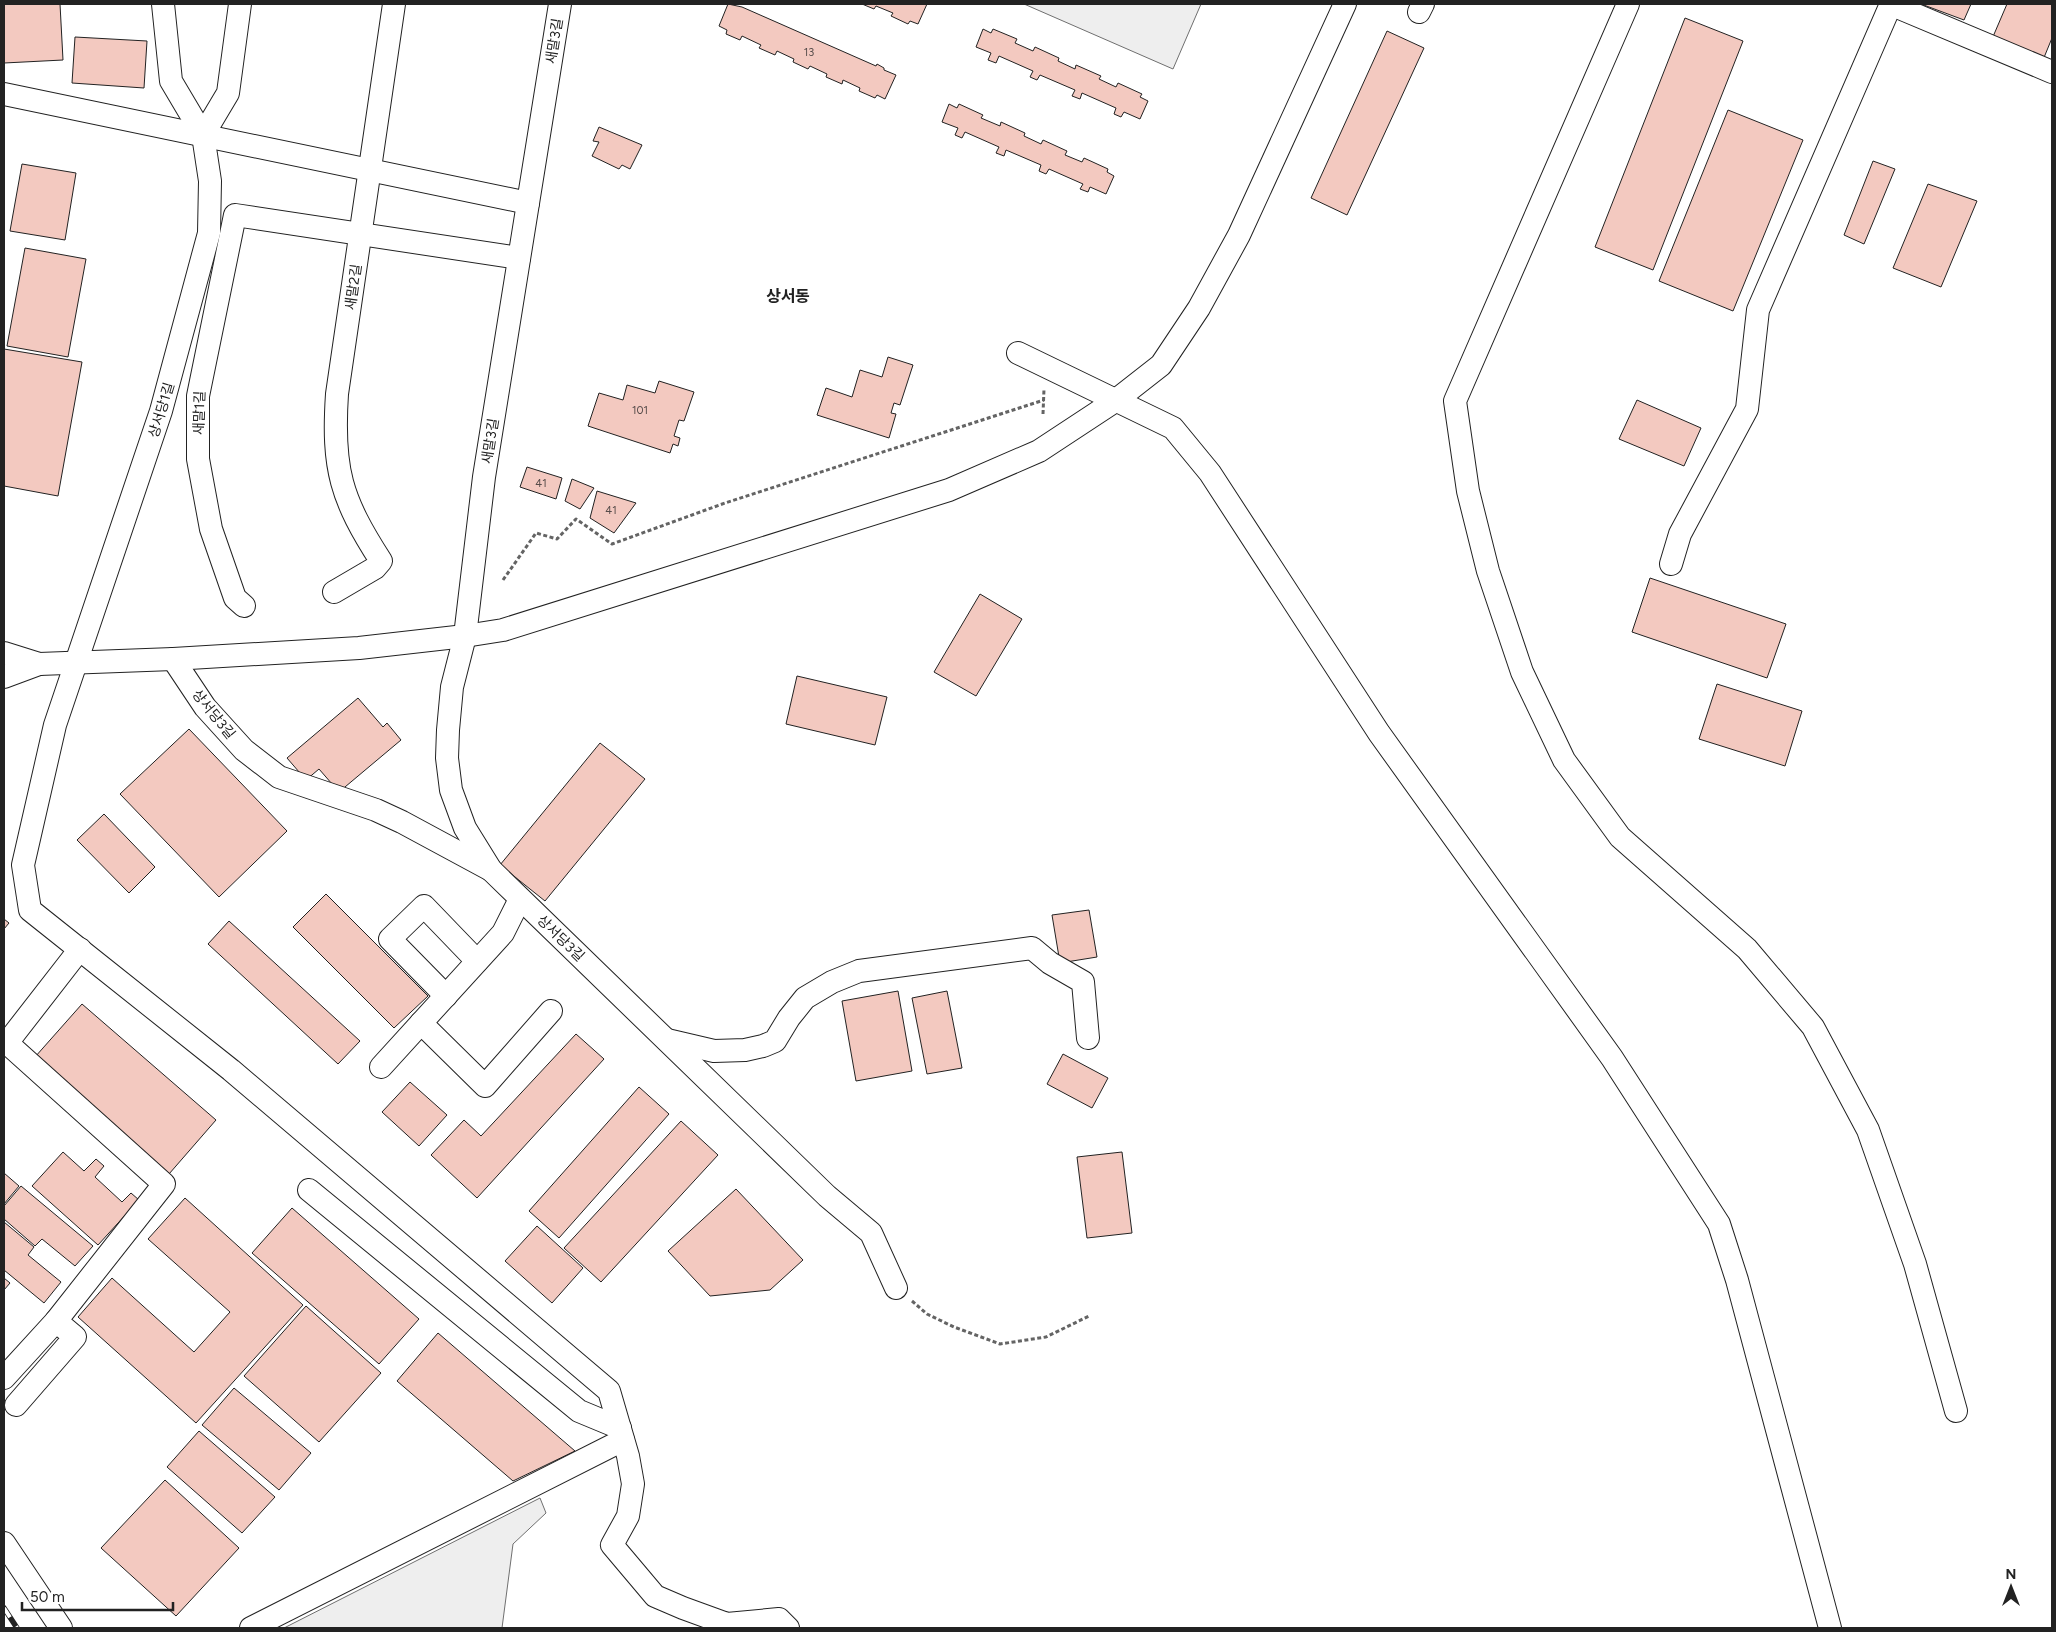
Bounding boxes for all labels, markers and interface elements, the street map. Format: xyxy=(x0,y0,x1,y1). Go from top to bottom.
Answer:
street label: 새말3길 xyxy=(542,17,567,65)
house number: 13 xyxy=(804,46,814,59)
street label: 새말2길 xyxy=(342,263,365,311)
district label: 상서동 xyxy=(766,287,810,306)
street label: 상서당1길 xyxy=(145,380,178,440)
street label: 새말1길 xyxy=(190,391,209,436)
house number: 101 xyxy=(632,404,648,417)
street label: 새말3길 xyxy=(478,417,503,465)
house number: 41 xyxy=(535,477,547,490)
house number: 41 xyxy=(605,504,617,517)
street label: 상서당3길 xyxy=(188,686,239,743)
street label: 상서당3길 xyxy=(533,912,588,965)
north arrow xyxy=(1986,1562,2036,1612)
text: N xyxy=(2006,1566,2016,1583)
scale bar xyxy=(22,1580,174,1612)
text: 50 m xyxy=(30,1588,65,1606)

